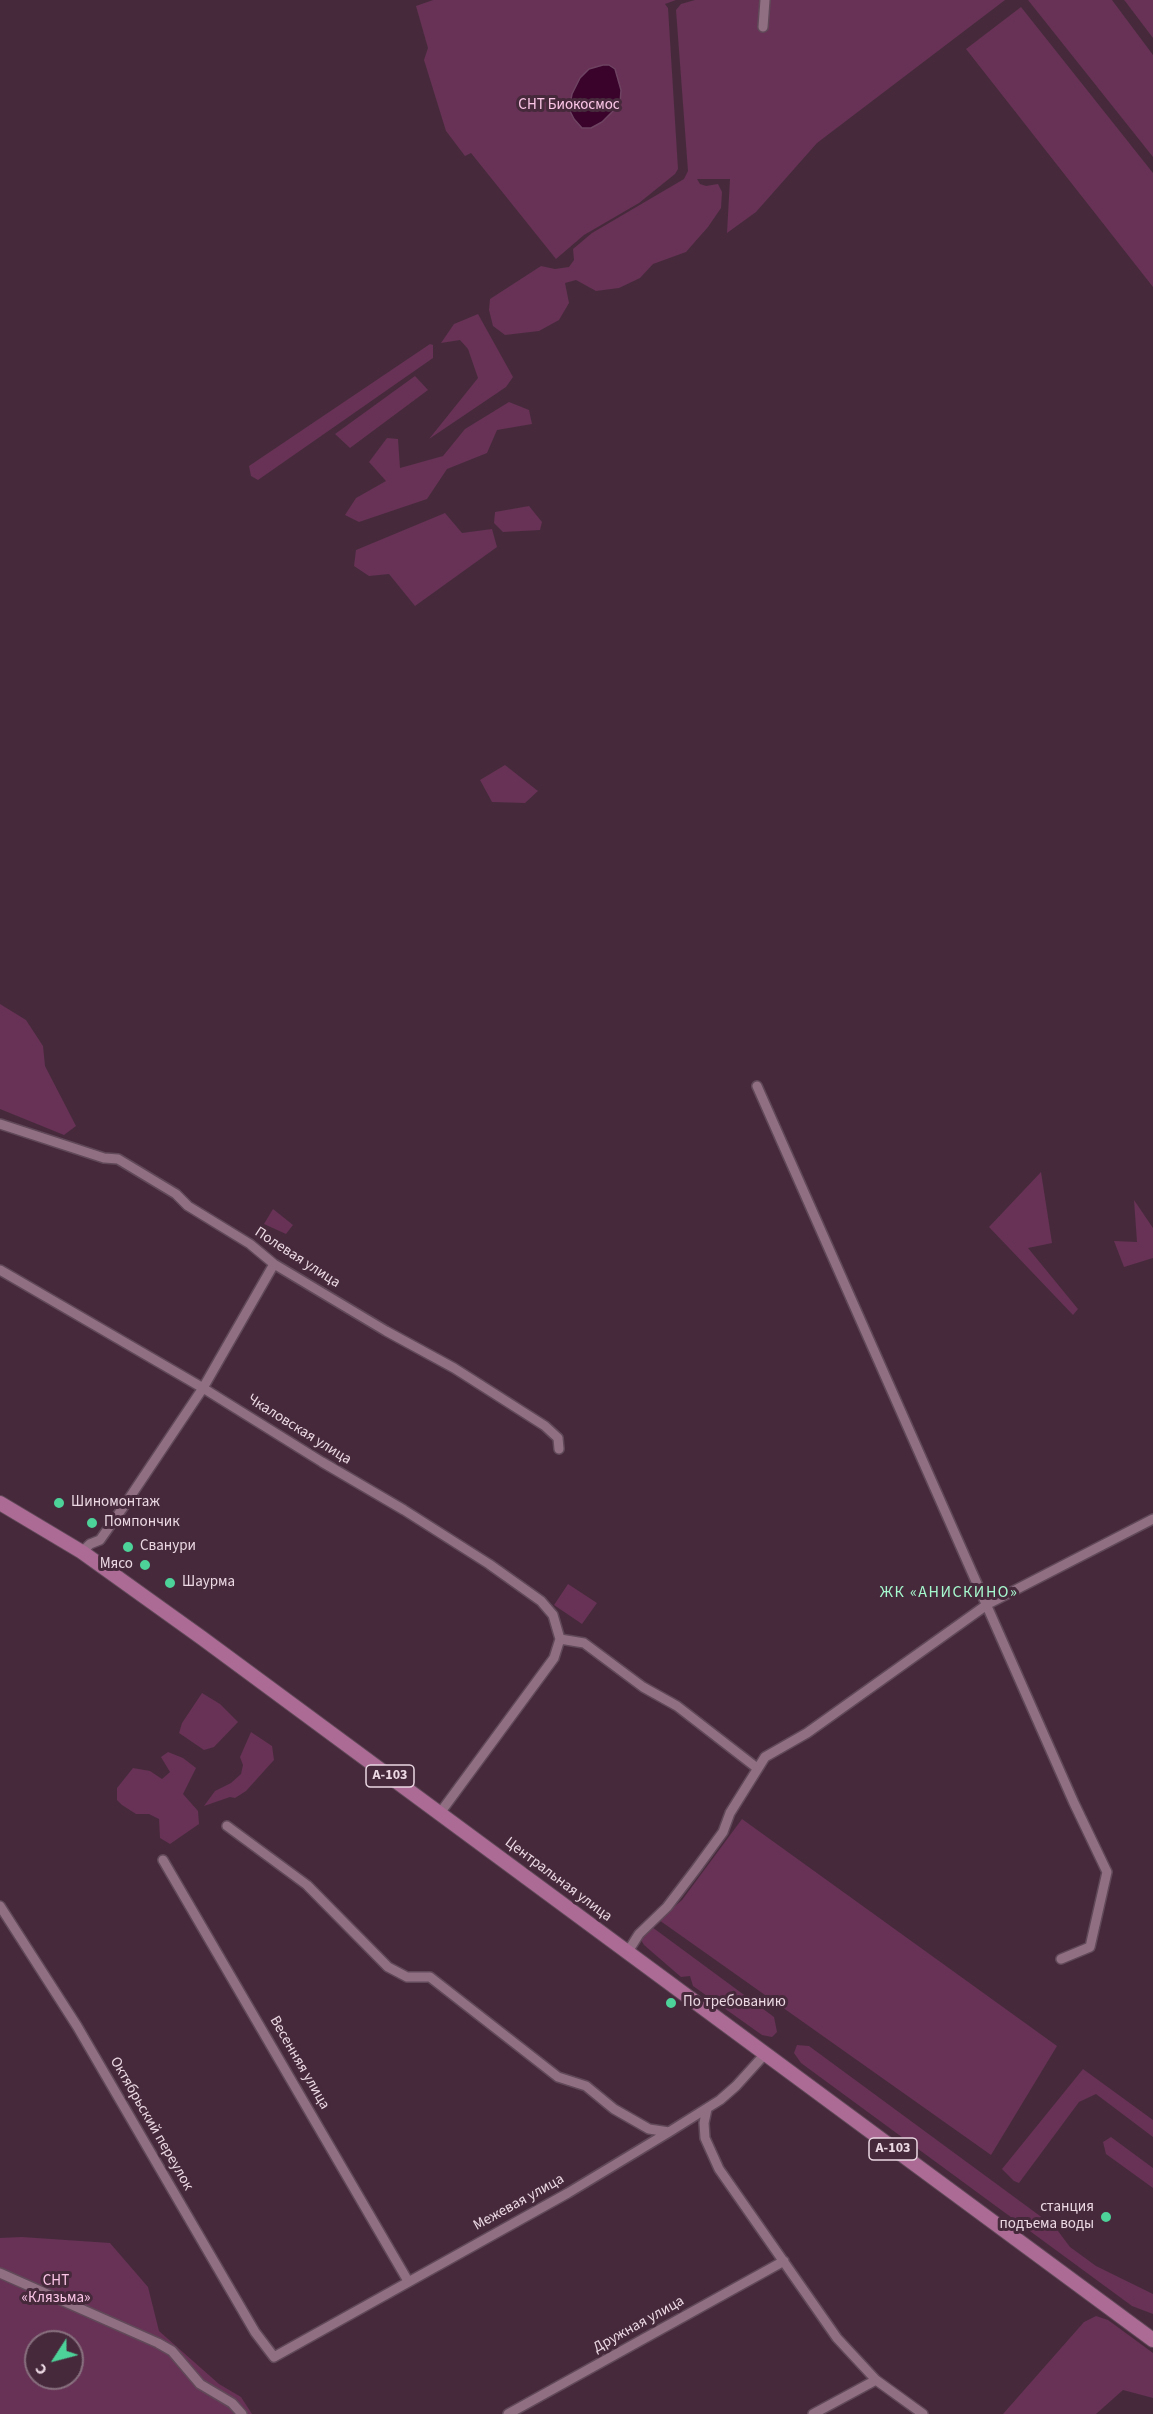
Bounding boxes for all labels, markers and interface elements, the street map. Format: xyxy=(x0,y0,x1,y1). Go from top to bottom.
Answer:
park label: СНТ Биокосмос xyxy=(518,97,620,115)
street label: Полевая улица xyxy=(251,1224,343,1292)
street label: Чкаловская улица xyxy=(244,1391,354,1469)
place label: Шиномонтаж xyxy=(71,1494,160,1512)
marker: Шиномонтаж xyxy=(52,1496,66,1510)
place label: Помпончик xyxy=(104,1514,180,1532)
marker: Помпончик xyxy=(85,1516,99,1530)
place label: Сванури xyxy=(140,1538,196,1556)
marker: Сванури xyxy=(121,1540,135,1554)
place label: Мясо xyxy=(100,1556,133,1574)
marker: Мясо xyxy=(138,1558,152,1572)
place label: Шаурма xyxy=(182,1574,235,1592)
marker: Шаурма xyxy=(163,1576,177,1590)
district label: ЖК «АНИСКИНО» xyxy=(880,1583,1018,1603)
road number: А-103 xyxy=(366,1765,414,1787)
street label: Центральная улица xyxy=(501,1834,615,1926)
place label: По требованию xyxy=(683,1994,786,2012)
marker: По требованию xyxy=(664,1996,678,2010)
street label: Весенняя улица xyxy=(265,2013,333,2113)
street label: Октябрьский переулок xyxy=(105,2054,197,2194)
road number: А-103 xyxy=(869,2138,917,2160)
street label: Межевая улица xyxy=(470,2171,568,2235)
place label: станция подъема воды xyxy=(999,2199,1094,2234)
marker: станция подъема воды xyxy=(1099,2210,1113,2224)
park label: СНТ «Клязьма» xyxy=(22,2273,90,2308)
street label: Дружная улица xyxy=(590,2293,688,2357)
north arrow xyxy=(24,2330,84,2390)
text: С xyxy=(29,2359,53,2380)

